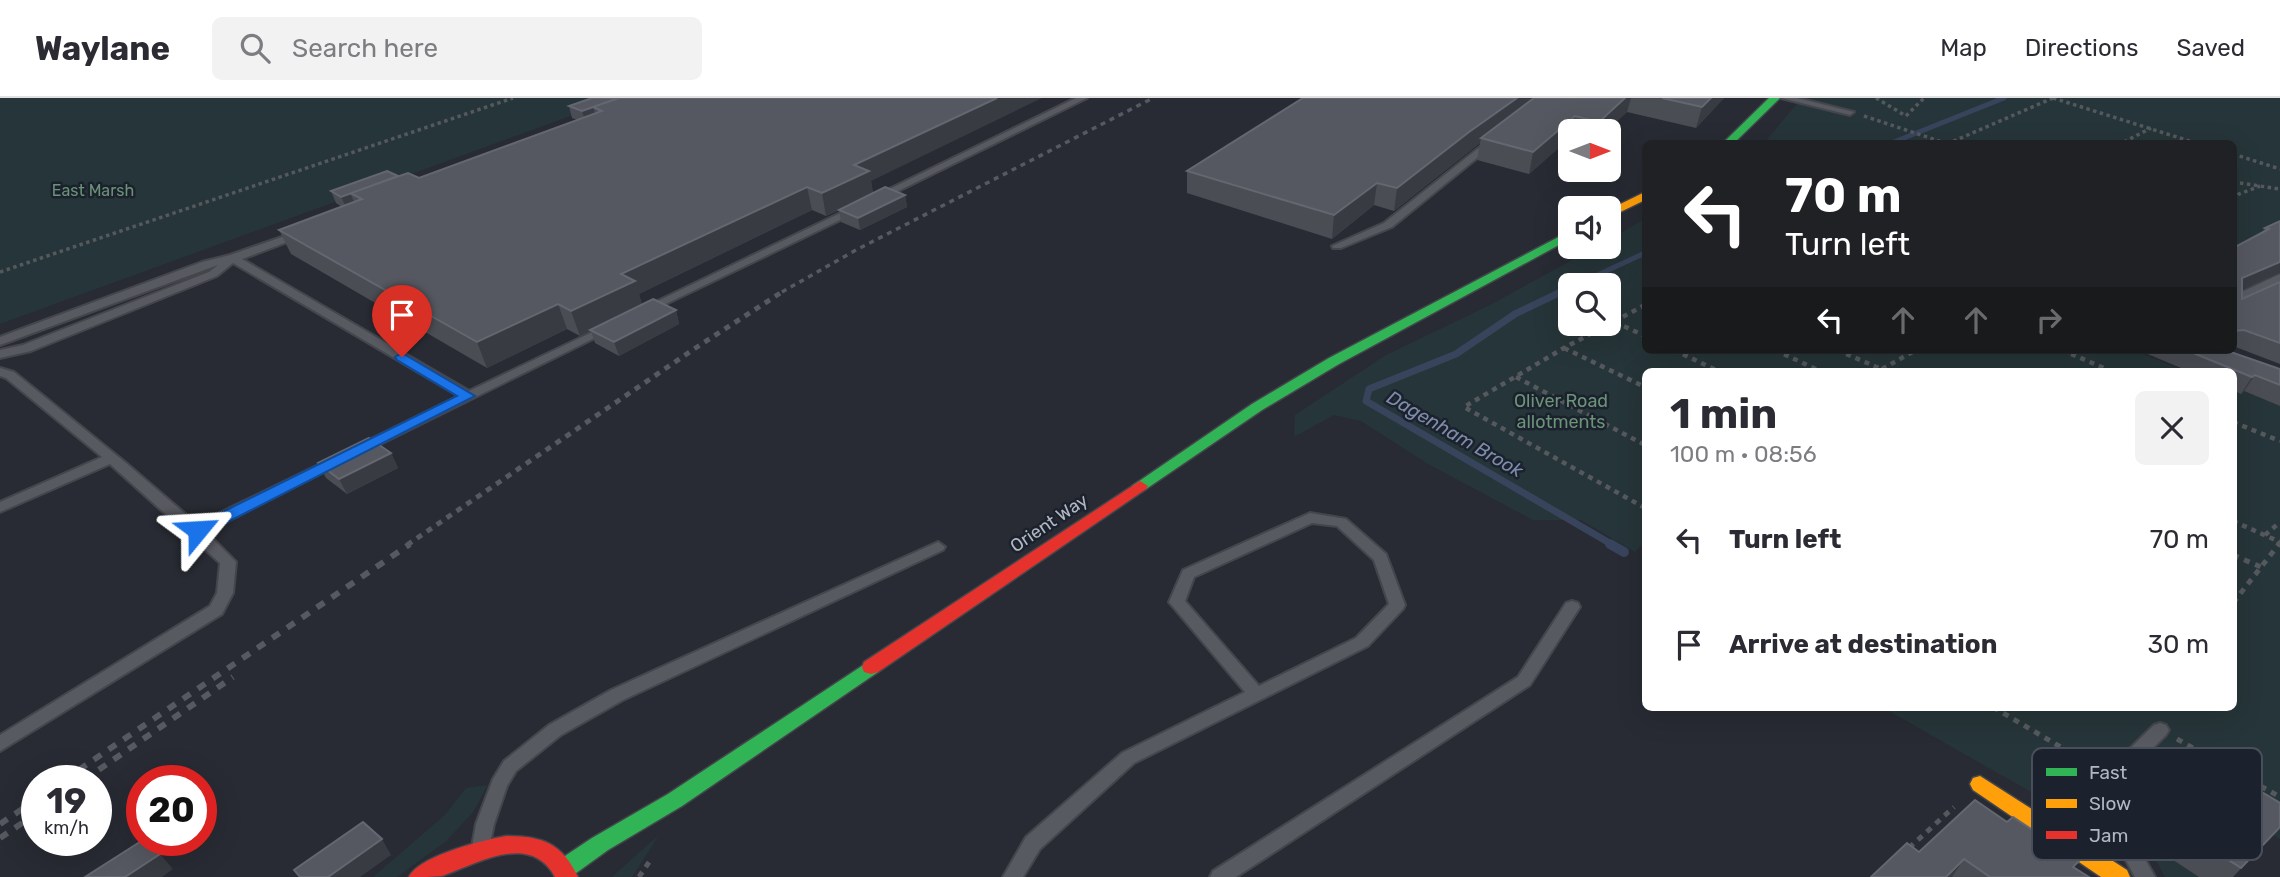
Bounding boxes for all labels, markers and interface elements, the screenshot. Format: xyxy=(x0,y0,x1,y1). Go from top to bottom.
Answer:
search box xyxy=(212,17,702,80)
text: Waylane xyxy=(35,29,170,68)
icon: search xyxy=(236,29,274,67)
text: Search here xyxy=(292,33,438,64)
text: Map xyxy=(1940,34,1987,62)
text: Directions xyxy=(2025,34,2138,62)
text: Saved xyxy=(2176,34,2245,62)
north arrow xyxy=(1558,119,1620,182)
map controls xyxy=(1558,119,1621,336)
text: 70 m xyxy=(1785,166,1902,224)
icon: left xyxy=(1670,168,1761,259)
park label: East Marsh xyxy=(52,181,134,200)
button: sound xyxy=(1558,196,1621,259)
text: Turn left xyxy=(1785,225,1910,263)
button: search xyxy=(1558,273,1621,336)
pin xyxy=(372,285,432,357)
icon: arrive xyxy=(383,296,421,334)
icon: left xyxy=(1811,301,1849,339)
icon: ahead xyxy=(1884,301,1922,339)
icon: ahead xyxy=(1957,301,1995,339)
icon: right xyxy=(2030,301,2068,339)
water label: Dagenham Brook xyxy=(1383,386,1527,482)
text: 1 min xyxy=(1670,389,1777,439)
park label: Oliver Road allotments xyxy=(1514,390,1608,433)
button: close xyxy=(2135,391,2209,465)
text: 100 m · 08:56 xyxy=(1670,440,1817,468)
street label: Orient Way xyxy=(1006,489,1092,557)
position arrow xyxy=(161,493,235,567)
icon: left xyxy=(1670,521,1708,559)
text: Turn left xyxy=(1729,524,1841,555)
text: 70 m xyxy=(2150,524,2209,555)
icon: arrive xyxy=(1670,626,1708,664)
text: Arrive at destination xyxy=(1729,629,1997,660)
text: 30 m xyxy=(2147,629,2209,660)
legend xyxy=(2032,748,2262,860)
text: Fast xyxy=(2089,761,2128,784)
speed limit sign: 20 xyxy=(126,765,217,856)
text: 19 xyxy=(47,780,86,822)
text: Slow xyxy=(2089,792,2131,815)
text: km/h xyxy=(44,817,89,839)
text: Jam xyxy=(2089,824,2128,847)

